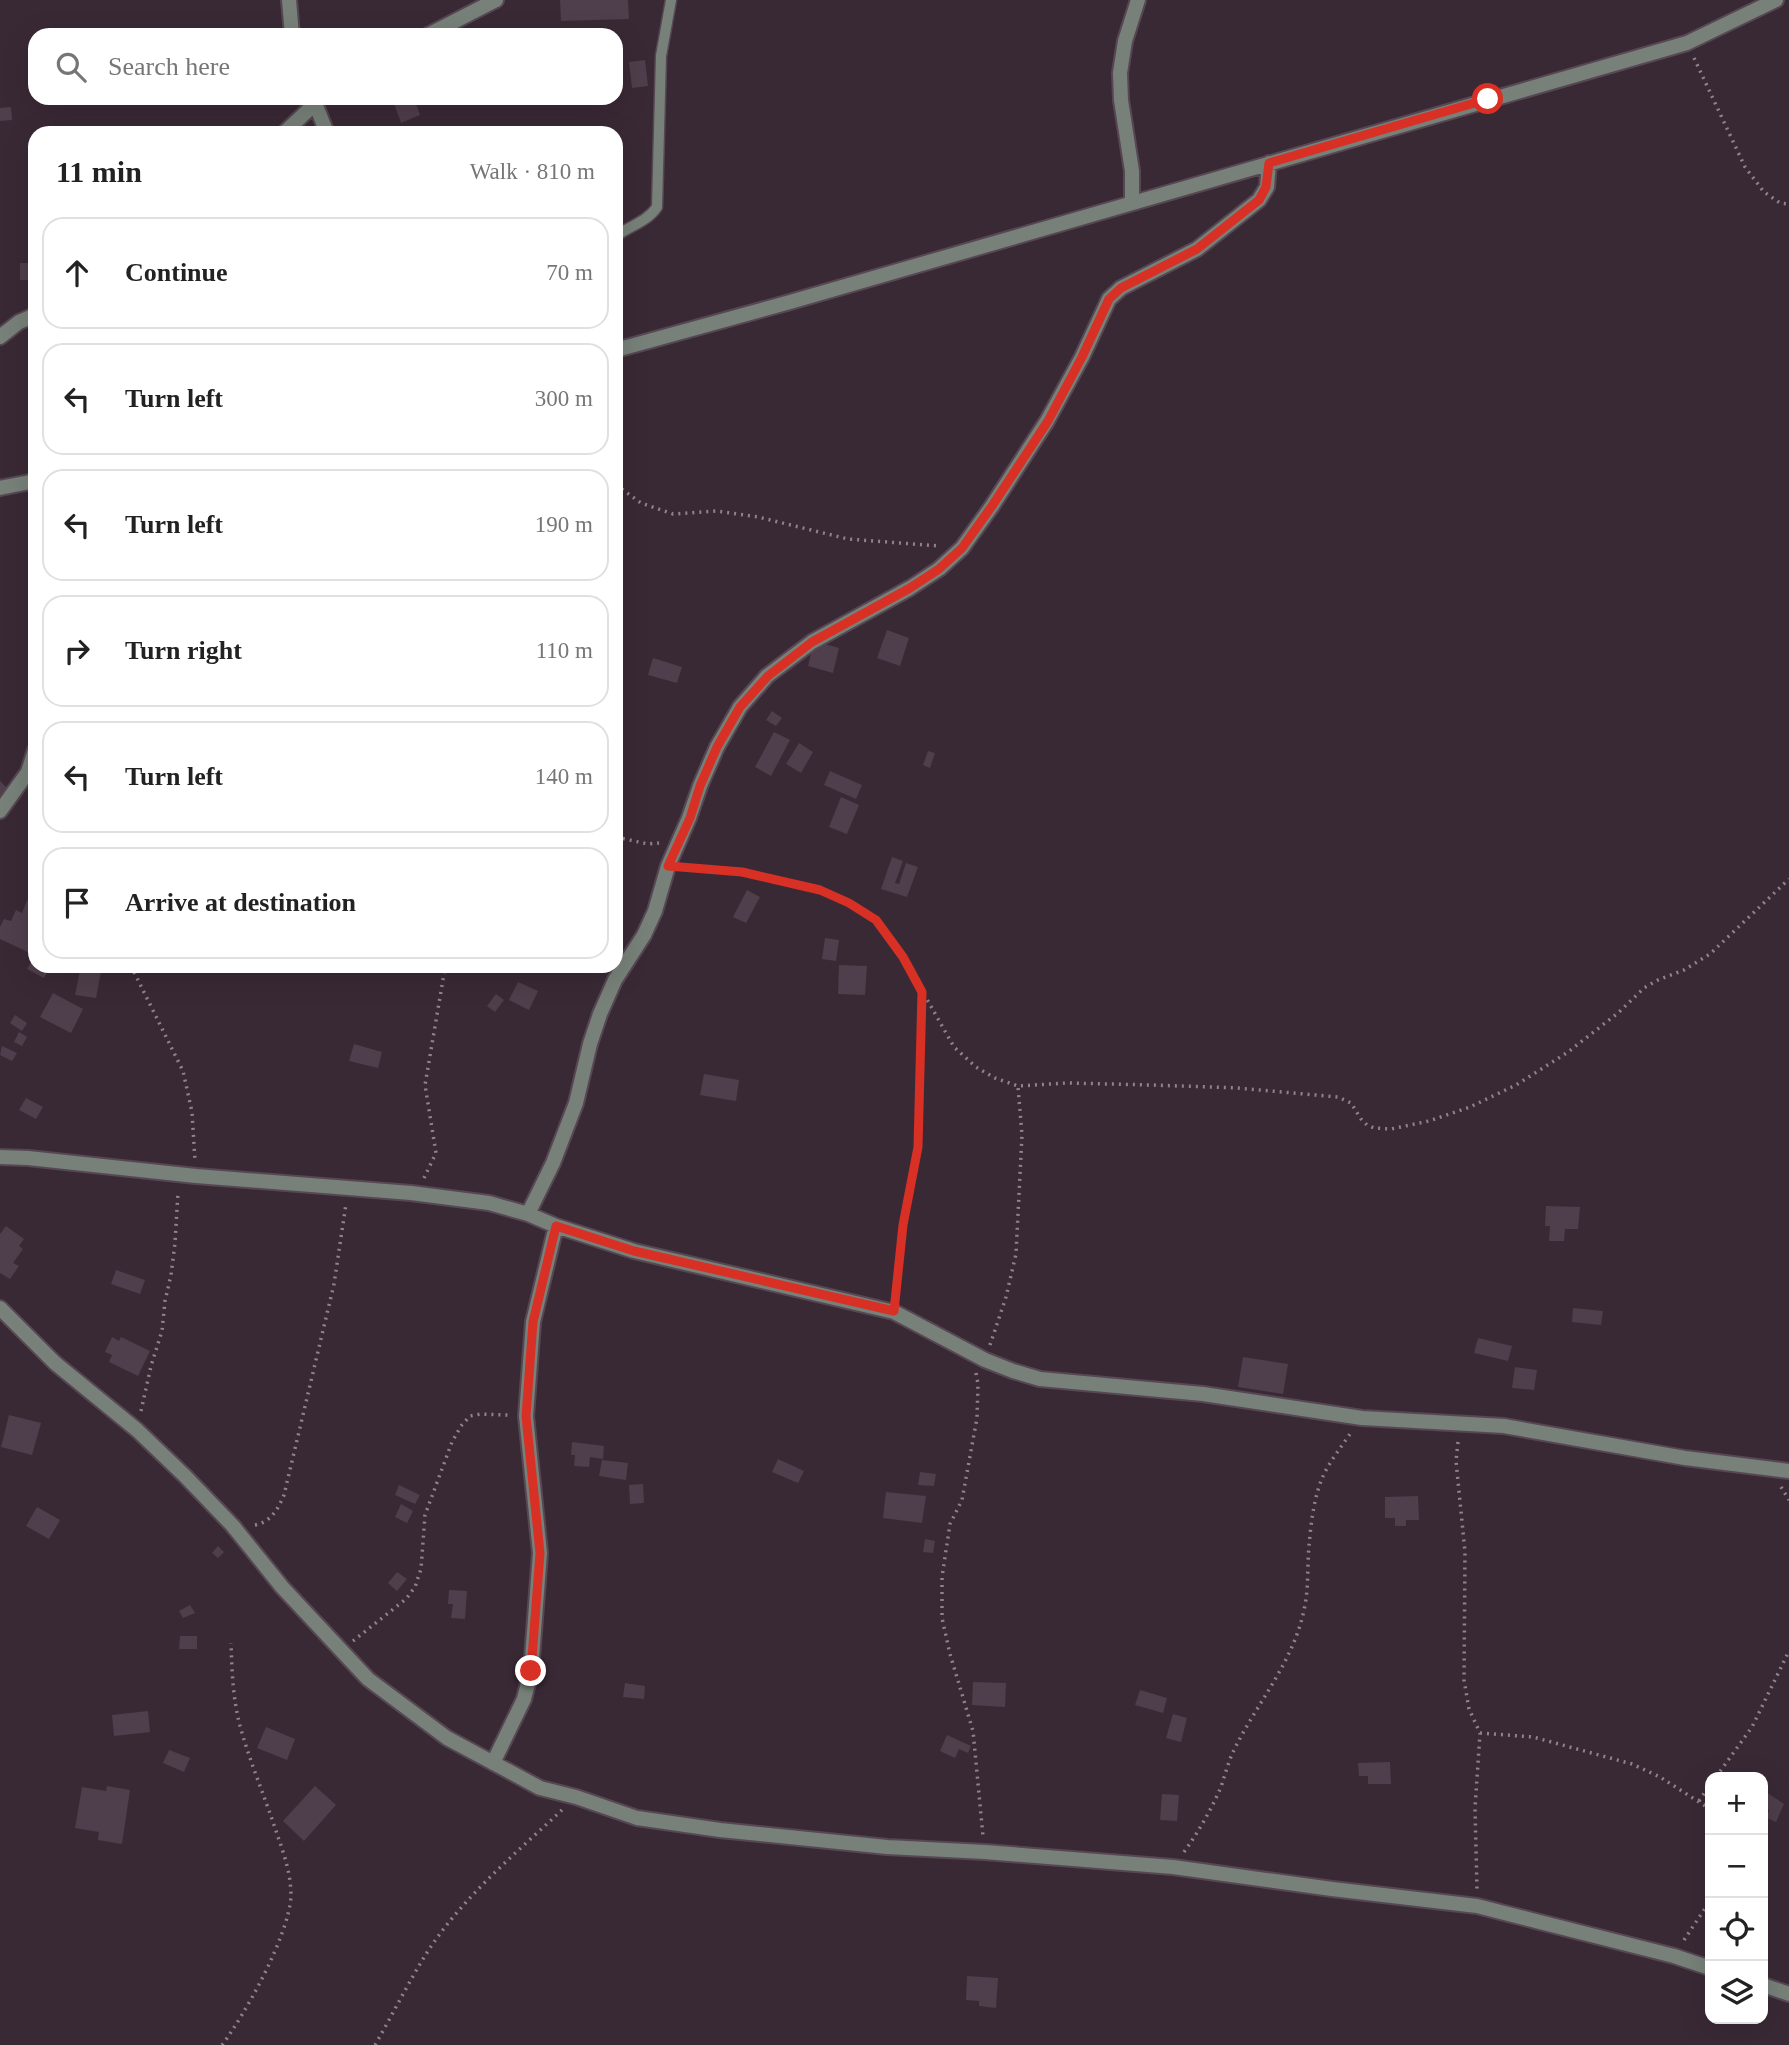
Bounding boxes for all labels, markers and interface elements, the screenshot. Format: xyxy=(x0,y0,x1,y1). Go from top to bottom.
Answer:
search box xyxy=(28,28,623,105)
icon: search xyxy=(52,48,90,86)
text: Search here xyxy=(108,52,230,81)
route start xyxy=(1472,83,1503,114)
text: 11 min xyxy=(56,155,142,188)
text: Walk · 810 m xyxy=(470,159,595,184)
icon: ahead xyxy=(58,254,96,292)
text: Continue xyxy=(125,258,228,287)
text: 70 m xyxy=(546,260,593,285)
icon: left xyxy=(58,380,96,418)
text: Turn left xyxy=(125,384,223,413)
text: 300 m xyxy=(535,386,593,411)
icon: left xyxy=(58,506,96,544)
text: Turn left xyxy=(125,510,223,539)
text: 190 m xyxy=(535,512,593,537)
icon: right xyxy=(58,632,96,670)
text: Turn right xyxy=(125,636,242,665)
text: 110 m xyxy=(536,638,593,663)
icon: left xyxy=(58,758,96,796)
text: Turn left xyxy=(125,762,223,791)
text: 140 m xyxy=(535,764,593,789)
icon: arrive xyxy=(58,884,96,922)
text: Arrive at destination xyxy=(125,888,356,917)
route end xyxy=(515,1655,546,1686)
map controls xyxy=(1705,1772,1768,2024)
button: + xyxy=(1705,1772,1768,1835)
button: − xyxy=(1705,1835,1768,1898)
button: locate xyxy=(1705,1898,1768,1961)
button: layers xyxy=(1705,1961,1768,2024)

